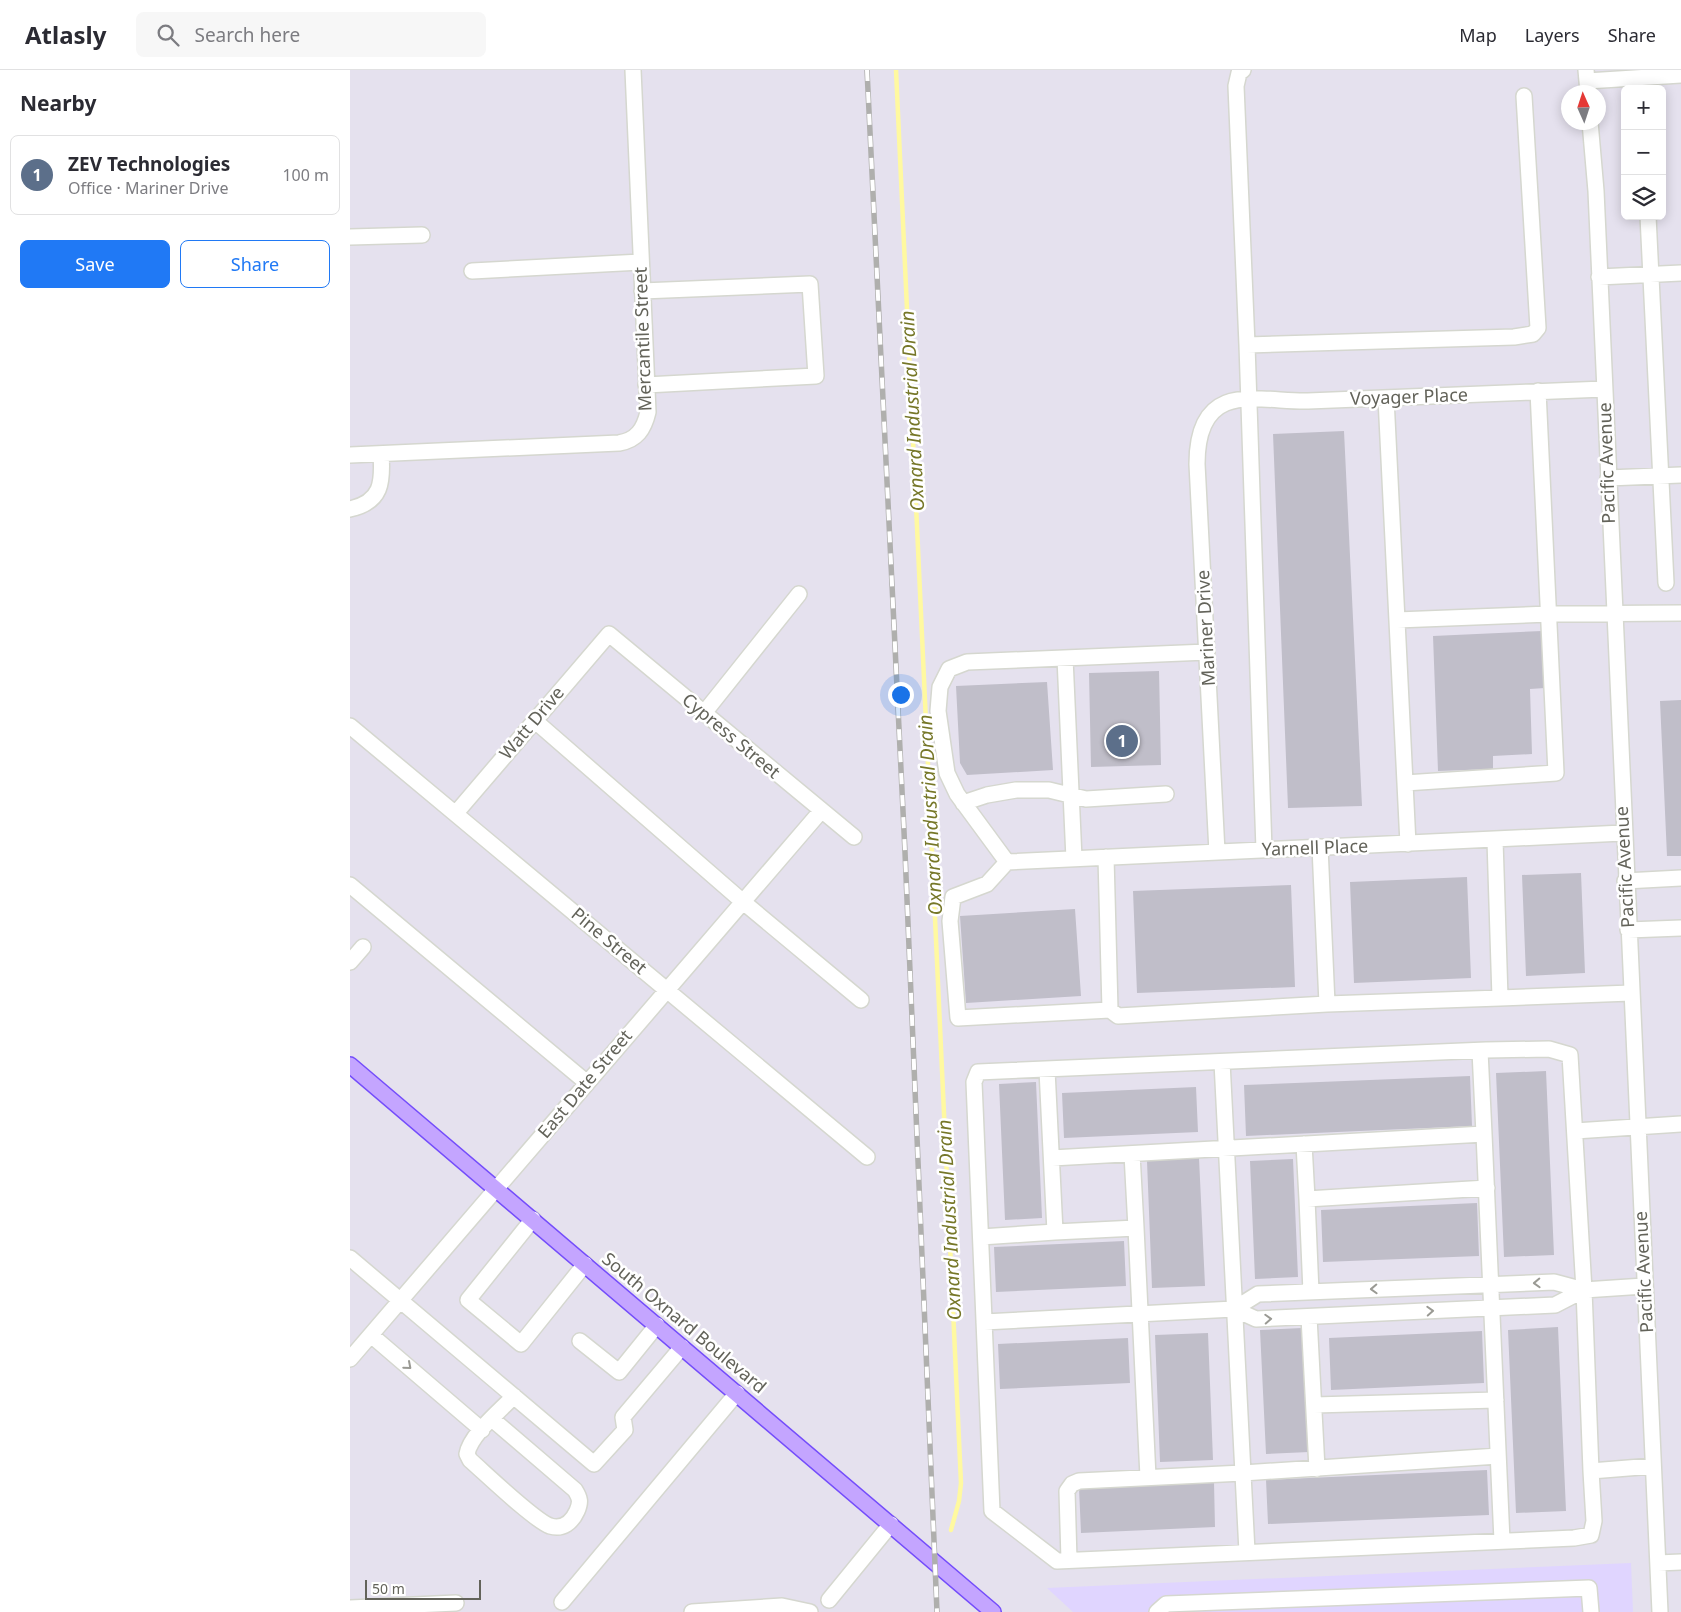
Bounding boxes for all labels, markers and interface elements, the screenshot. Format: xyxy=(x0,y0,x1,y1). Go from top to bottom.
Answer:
search box xyxy=(136,12,486,57)
text: Atlasly xyxy=(25,18,106,51)
icon: search xyxy=(154,21,182,49)
text: Search here xyxy=(194,22,300,48)
text: Map xyxy=(1459,23,1497,47)
text: Layers xyxy=(1525,23,1580,47)
text: Share xyxy=(1608,23,1656,47)
north arrow xyxy=(1561,85,1606,130)
map controls xyxy=(1621,85,1666,220)
button: + xyxy=(1621,85,1666,130)
text: Nearby xyxy=(20,89,96,117)
button: − xyxy=(1621,130,1666,175)
text: ZEV Technologies xyxy=(68,151,230,177)
text: 1 xyxy=(32,164,42,186)
text: 100 m xyxy=(282,164,329,186)
button: layers xyxy=(1621,175,1666,220)
text: Office · Mariner Drive xyxy=(68,177,228,199)
button: Save xyxy=(20,240,170,288)
button: Share xyxy=(180,240,330,288)
street label: Mercantile Street xyxy=(627,266,657,412)
water label: Oxnard Industrial Drain xyxy=(894,310,930,512)
street label: Voyager Place xyxy=(1350,382,1468,410)
street label: Pacific Avenue xyxy=(1592,402,1620,524)
street label: Mariner Drive xyxy=(1190,569,1220,687)
street label: Watt Drive xyxy=(494,681,569,764)
your location xyxy=(888,682,914,708)
street label: Cypress Street xyxy=(678,687,786,784)
water label: Oxnard Industrial Drain xyxy=(912,714,948,916)
pin: 1 xyxy=(1106,722,1138,760)
street label: Pacific Avenue xyxy=(1609,806,1639,928)
street label: Yarnell Place xyxy=(1261,833,1369,861)
street label: Pine Street xyxy=(567,902,653,979)
street label: East Date Street xyxy=(532,1024,637,1143)
water label: Oxnard Industrial Drain xyxy=(931,1119,967,1321)
street label: Pacific Avenue xyxy=(1628,1211,1658,1333)
street label: South Oxnard Boulevard xyxy=(598,1246,772,1398)
one-way arrow xyxy=(1532,1277,1540,1288)
one-way arrow xyxy=(1370,1284,1378,1295)
one-way arrow xyxy=(1426,1305,1434,1316)
one-way arrow xyxy=(1264,1313,1272,1324)
one-way arrow xyxy=(402,1361,411,1369)
scale bar xyxy=(365,1577,481,1600)
text: 50 m xyxy=(372,1579,405,1598)

